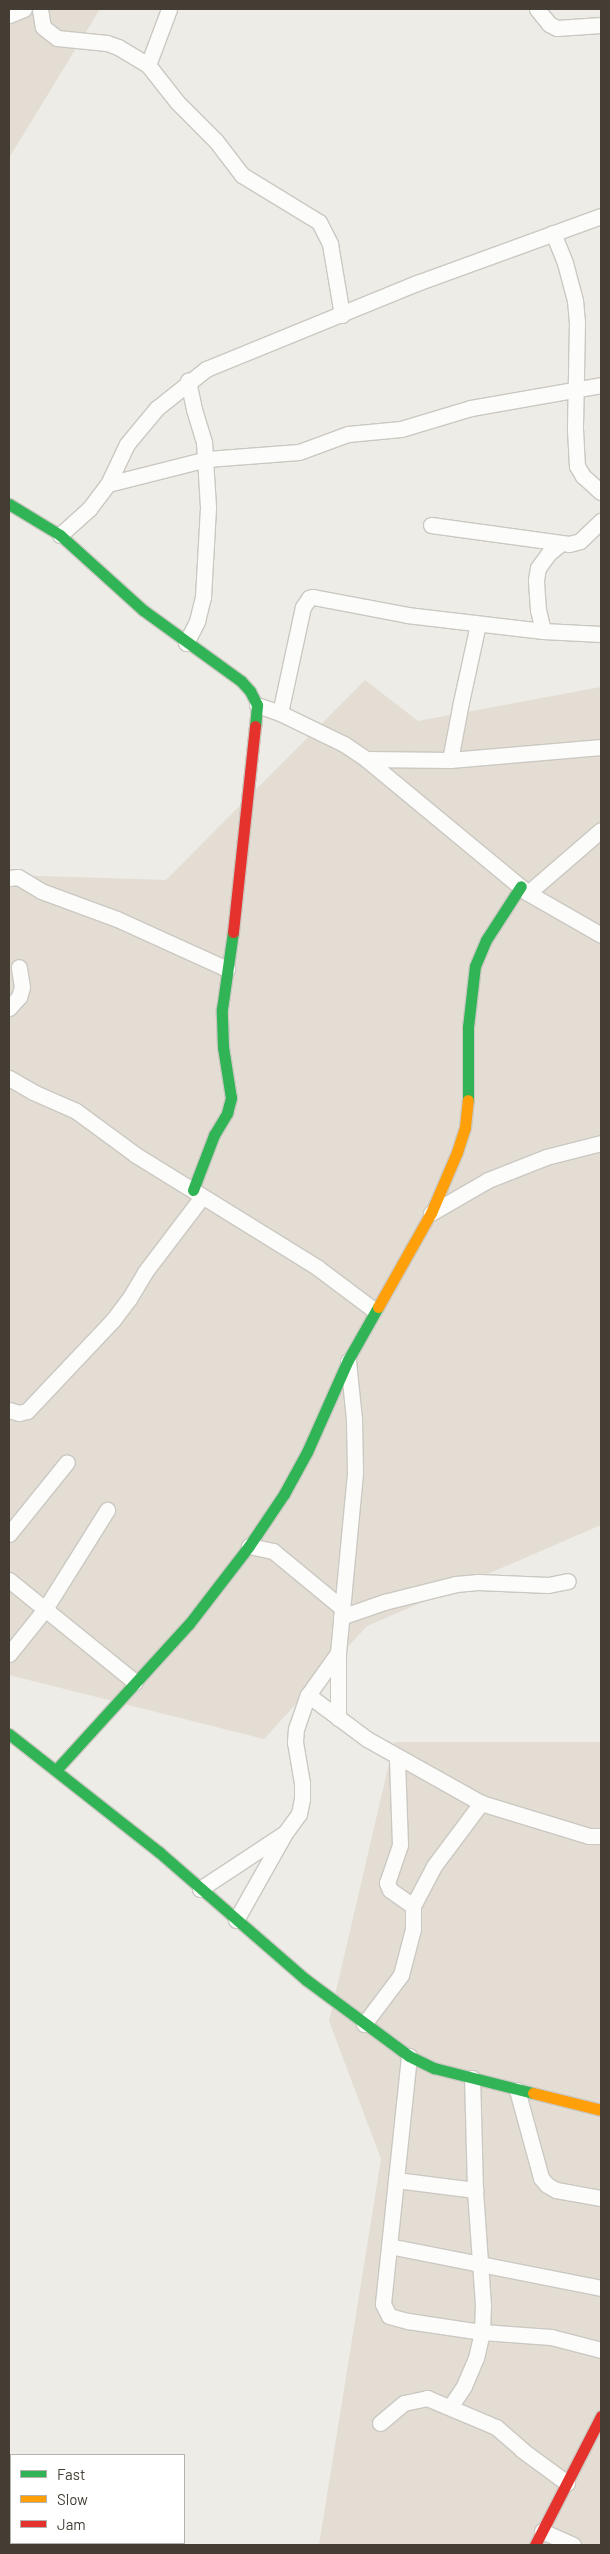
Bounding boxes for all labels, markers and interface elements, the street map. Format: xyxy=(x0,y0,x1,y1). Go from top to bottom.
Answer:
legend xyxy=(10,2454,185,2544)
text: Fast xyxy=(57,2465,85,2483)
text: Slow xyxy=(57,2490,88,2508)
text: Jam xyxy=(57,2515,86,2533)

